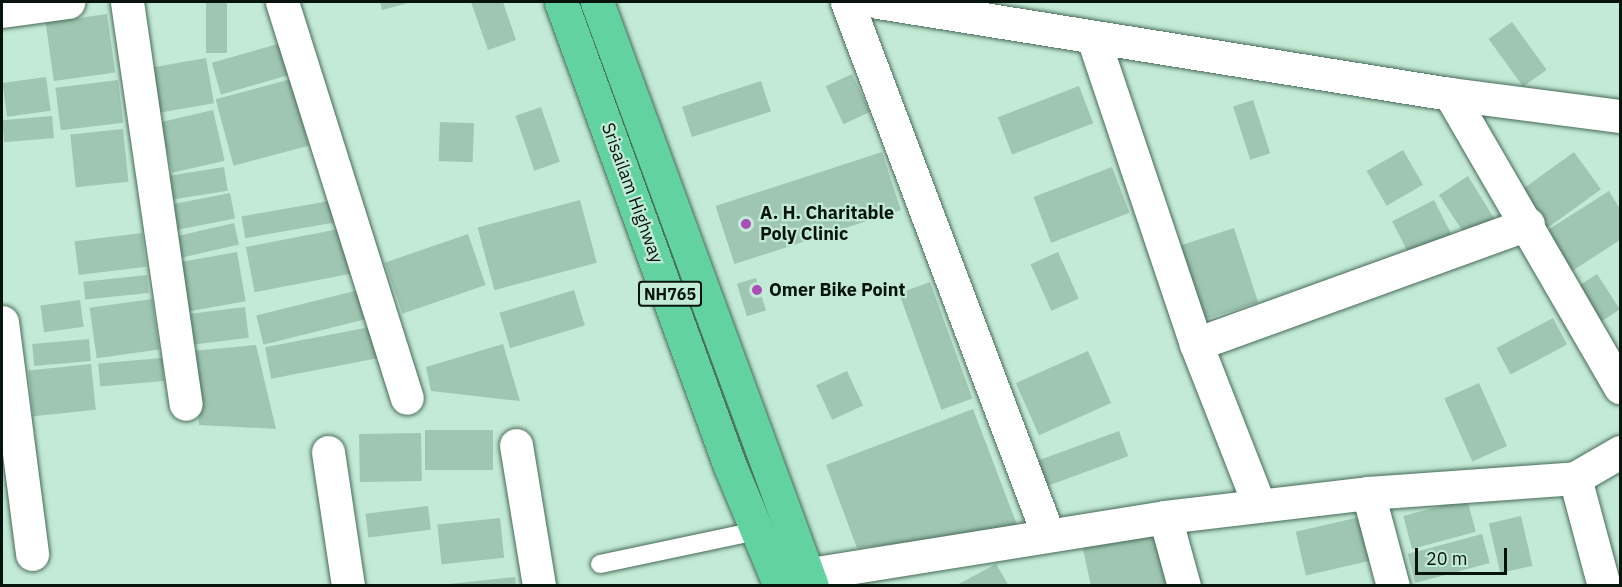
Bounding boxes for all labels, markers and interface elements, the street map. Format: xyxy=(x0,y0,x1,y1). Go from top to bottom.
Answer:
street label: Srisailam Highway xyxy=(597,120,667,266)
place label: A. H. Charitable Poly Clinic xyxy=(760,203,894,246)
marker: A. H. Charitable Poly Clinic xyxy=(737,215,755,233)
place label: Omer Bike Point xyxy=(769,279,905,301)
road number: NH765 xyxy=(637,281,703,307)
marker: Omer Bike Point xyxy=(750,283,764,297)
scale bar xyxy=(1418,536,1510,574)
text: 20 m xyxy=(1426,547,1468,570)

